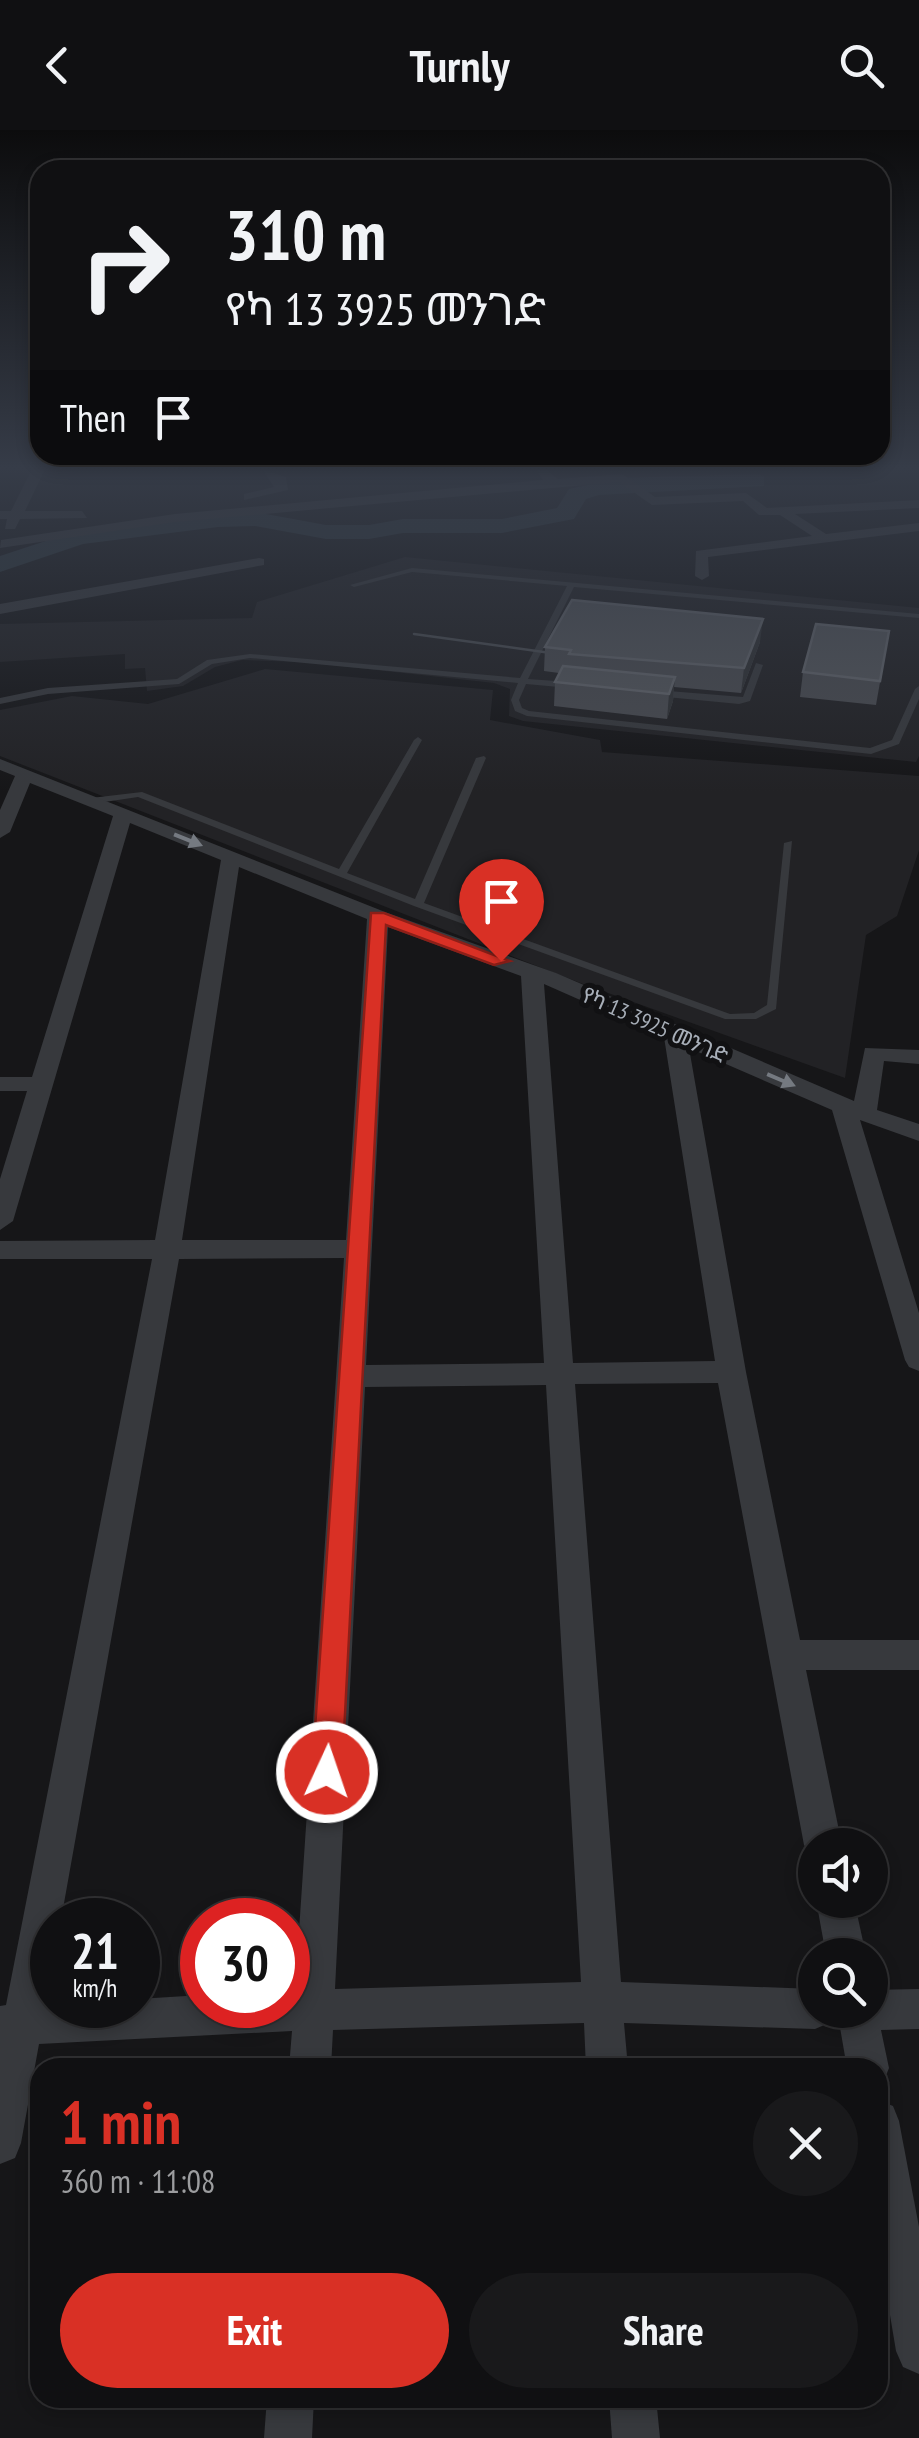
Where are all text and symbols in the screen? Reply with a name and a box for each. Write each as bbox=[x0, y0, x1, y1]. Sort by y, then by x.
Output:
text: Turnly bbox=[410, 36, 509, 94]
icon: back bbox=[30, 38, 85, 93]
icon: search bbox=[834, 38, 889, 93]
text: 310 m bbox=[225, 189, 386, 279]
icon: right bbox=[60, 200, 190, 330]
text: የካ 13 3925 መንገድ bbox=[225, 279, 546, 337]
icon: arrive bbox=[146, 390, 201, 445]
text: Then bbox=[60, 393, 126, 442]
one-way arrow bbox=[173, 832, 203, 848]
pin bbox=[459, 859, 544, 962]
icon: arrive bbox=[474, 874, 529, 929]
street label: የካ 13 3925 መንገድ bbox=[578, 980, 733, 1070]
one-way arrow bbox=[766, 1072, 796, 1088]
position arrow bbox=[275, 1720, 379, 1824]
map controls bbox=[798, 1828, 888, 2028]
button: sound bbox=[798, 1828, 888, 1918]
speed limit sign: 30 bbox=[180, 1898, 310, 2028]
text: 21 bbox=[71, 1918, 119, 1983]
button: search bbox=[798, 1938, 888, 2028]
text: km/h bbox=[73, 1972, 117, 2004]
text: 1 min bbox=[60, 2083, 181, 2161]
button: close bbox=[753, 2091, 858, 2196]
text: 360 m · 11:08 bbox=[60, 2160, 215, 2202]
button: Exit bbox=[60, 2273, 449, 2388]
button: Share bbox=[469, 2273, 858, 2388]

